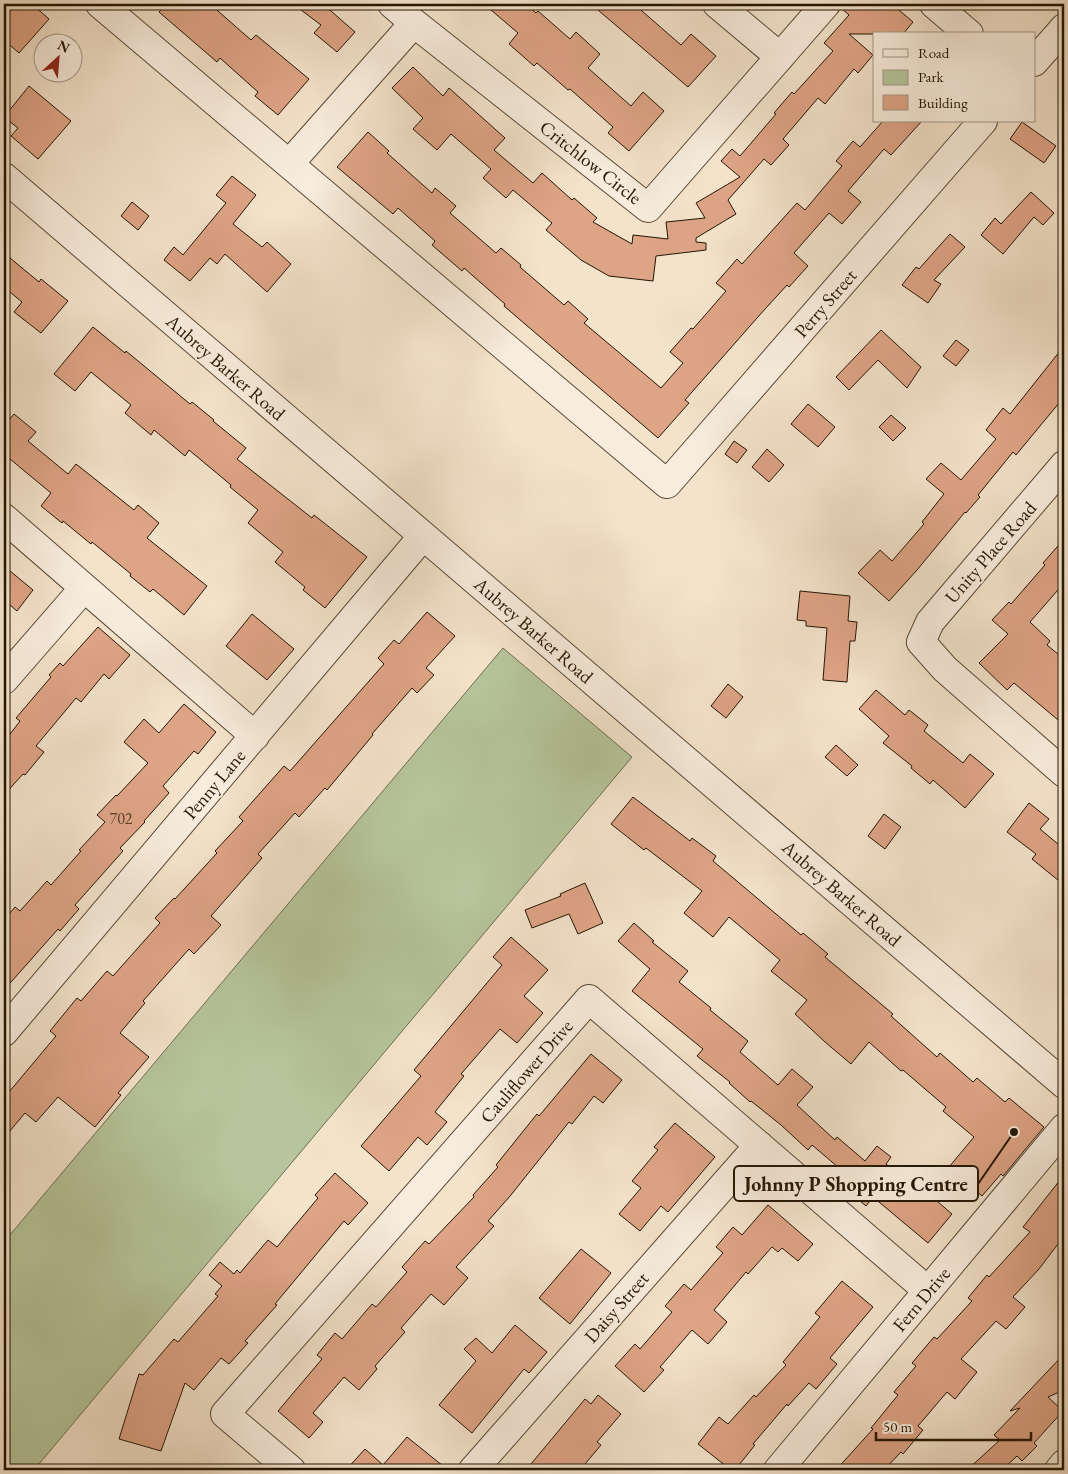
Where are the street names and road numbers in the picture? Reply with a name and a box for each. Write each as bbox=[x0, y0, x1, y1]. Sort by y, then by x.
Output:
street label: Critchlow Circle bbox=[535, 115, 647, 210]
street label: Perry Street bbox=[789, 264, 862, 343]
street label: Aubrey Barker Road bbox=[160, 308, 291, 426]
street label: Unity Place Road bbox=[939, 496, 1042, 609]
street label: Aubrey Barker Road bbox=[468, 571, 599, 689]
street label: Penny Lane bbox=[178, 744, 251, 825]
street label: Aubrey Barker Road bbox=[776, 834, 907, 952]
street label: Cauliflower Drive bbox=[474, 1014, 578, 1128]
street label: Fern Drive bbox=[887, 1262, 956, 1337]
street label: Daisy Street bbox=[579, 1267, 654, 1348]

